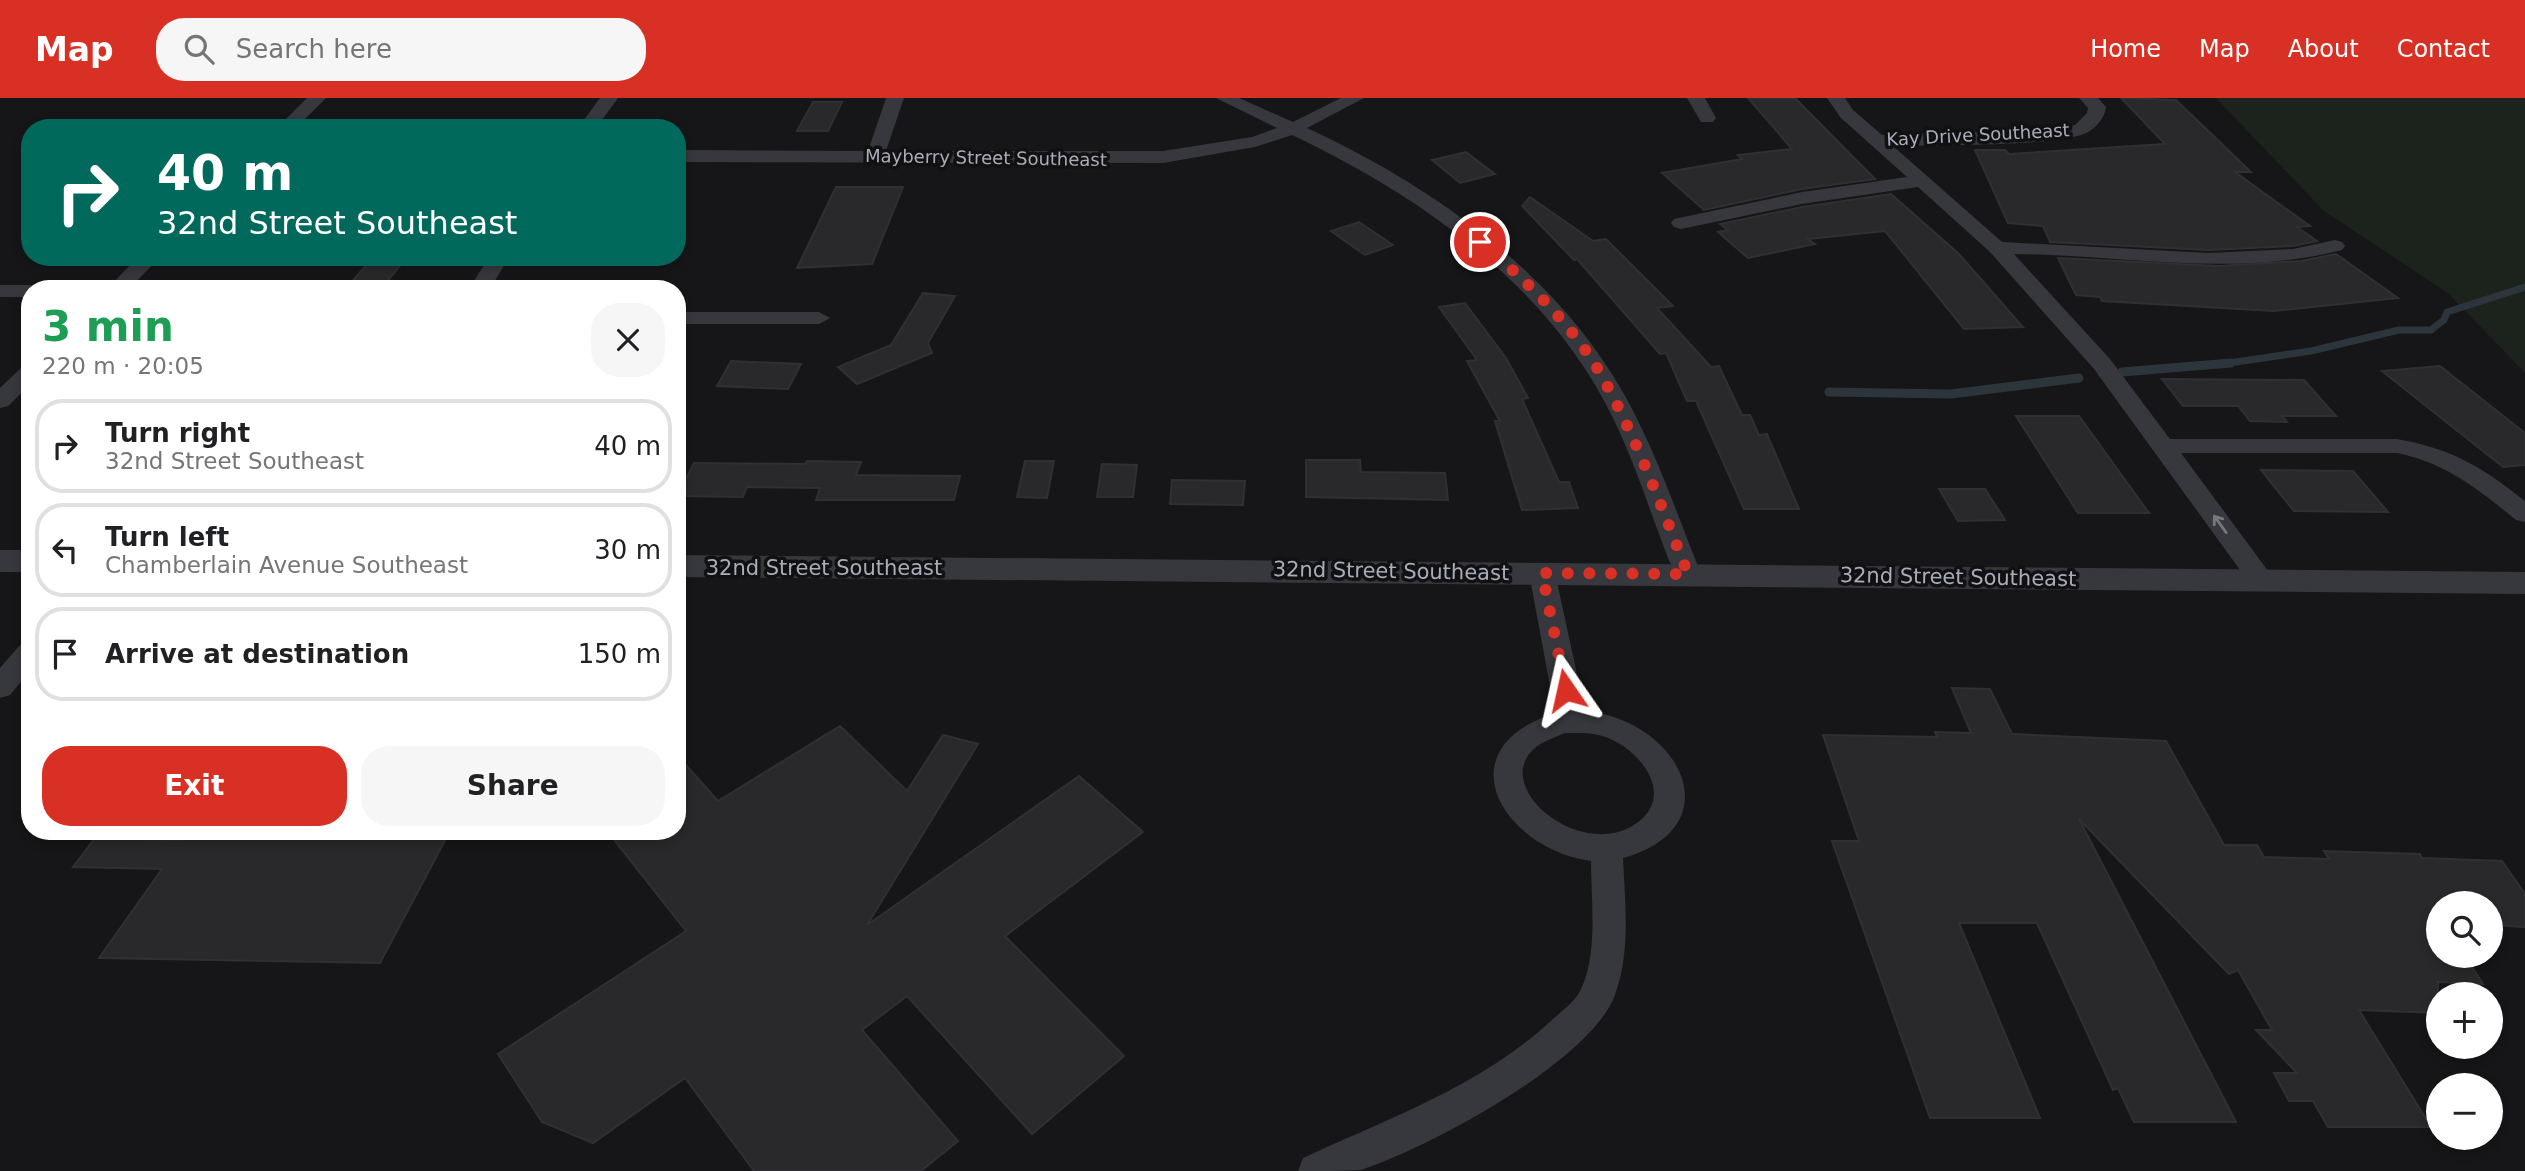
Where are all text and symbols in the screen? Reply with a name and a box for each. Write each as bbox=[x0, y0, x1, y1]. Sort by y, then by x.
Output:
search box bbox=[156, 18, 646, 81]
text: Map bbox=[35, 30, 114, 69]
icon: search bbox=[180, 30, 218, 68]
text: Search here bbox=[236, 34, 392, 64]
text: Home bbox=[2090, 35, 2161, 63]
text: Map bbox=[2199, 35, 2250, 63]
text: About bbox=[2288, 35, 2359, 63]
text: Contact bbox=[2397, 35, 2490, 63]
street label: Kay Drive Southeast bbox=[1886, 119, 2070, 150]
text: 40 m bbox=[157, 145, 293, 202]
street label: Mayberry Street Southeast bbox=[865, 145, 1107, 170]
icon: right bbox=[42, 147, 133, 238]
text: 32nd Street Southeast bbox=[157, 204, 517, 242]
pin bbox=[1450, 212, 1510, 272]
icon: arrive bbox=[1461, 223, 1499, 261]
text: 3 min bbox=[42, 302, 174, 351]
button: close bbox=[591, 303, 665, 377]
text: 220 m · 20:05 bbox=[42, 353, 204, 379]
text: Turn right bbox=[105, 418, 250, 448]
icon: right bbox=[46, 427, 84, 465]
text: 40 m bbox=[594, 431, 661, 461]
text: 32nd Street Southeast bbox=[105, 448, 364, 474]
one-way arrow bbox=[2213, 516, 2228, 534]
text: Turn left bbox=[105, 522, 229, 552]
icon: left bbox=[46, 531, 84, 569]
text: 30 m bbox=[594, 535, 661, 565]
text: Chamberlain Avenue Southeast bbox=[105, 552, 468, 578]
street label: 32nd Street Southeast bbox=[706, 556, 942, 580]
street label: 32nd Street Southeast bbox=[1273, 557, 1509, 585]
street label: 32nd Street Southeast bbox=[1840, 563, 2076, 591]
icon: arrive bbox=[46, 635, 84, 673]
text: Arrive at destination bbox=[105, 639, 409, 669]
text: 150 m bbox=[578, 639, 661, 669]
position arrow bbox=[1529, 653, 1603, 727]
button: Exit bbox=[42, 746, 347, 826]
button: Share bbox=[361, 746, 665, 826]
map controls bbox=[2426, 891, 2503, 1150]
button: search bbox=[2426, 891, 2503, 968]
button: + bbox=[2426, 982, 2503, 1059]
button: − bbox=[2426, 1073, 2503, 1150]

